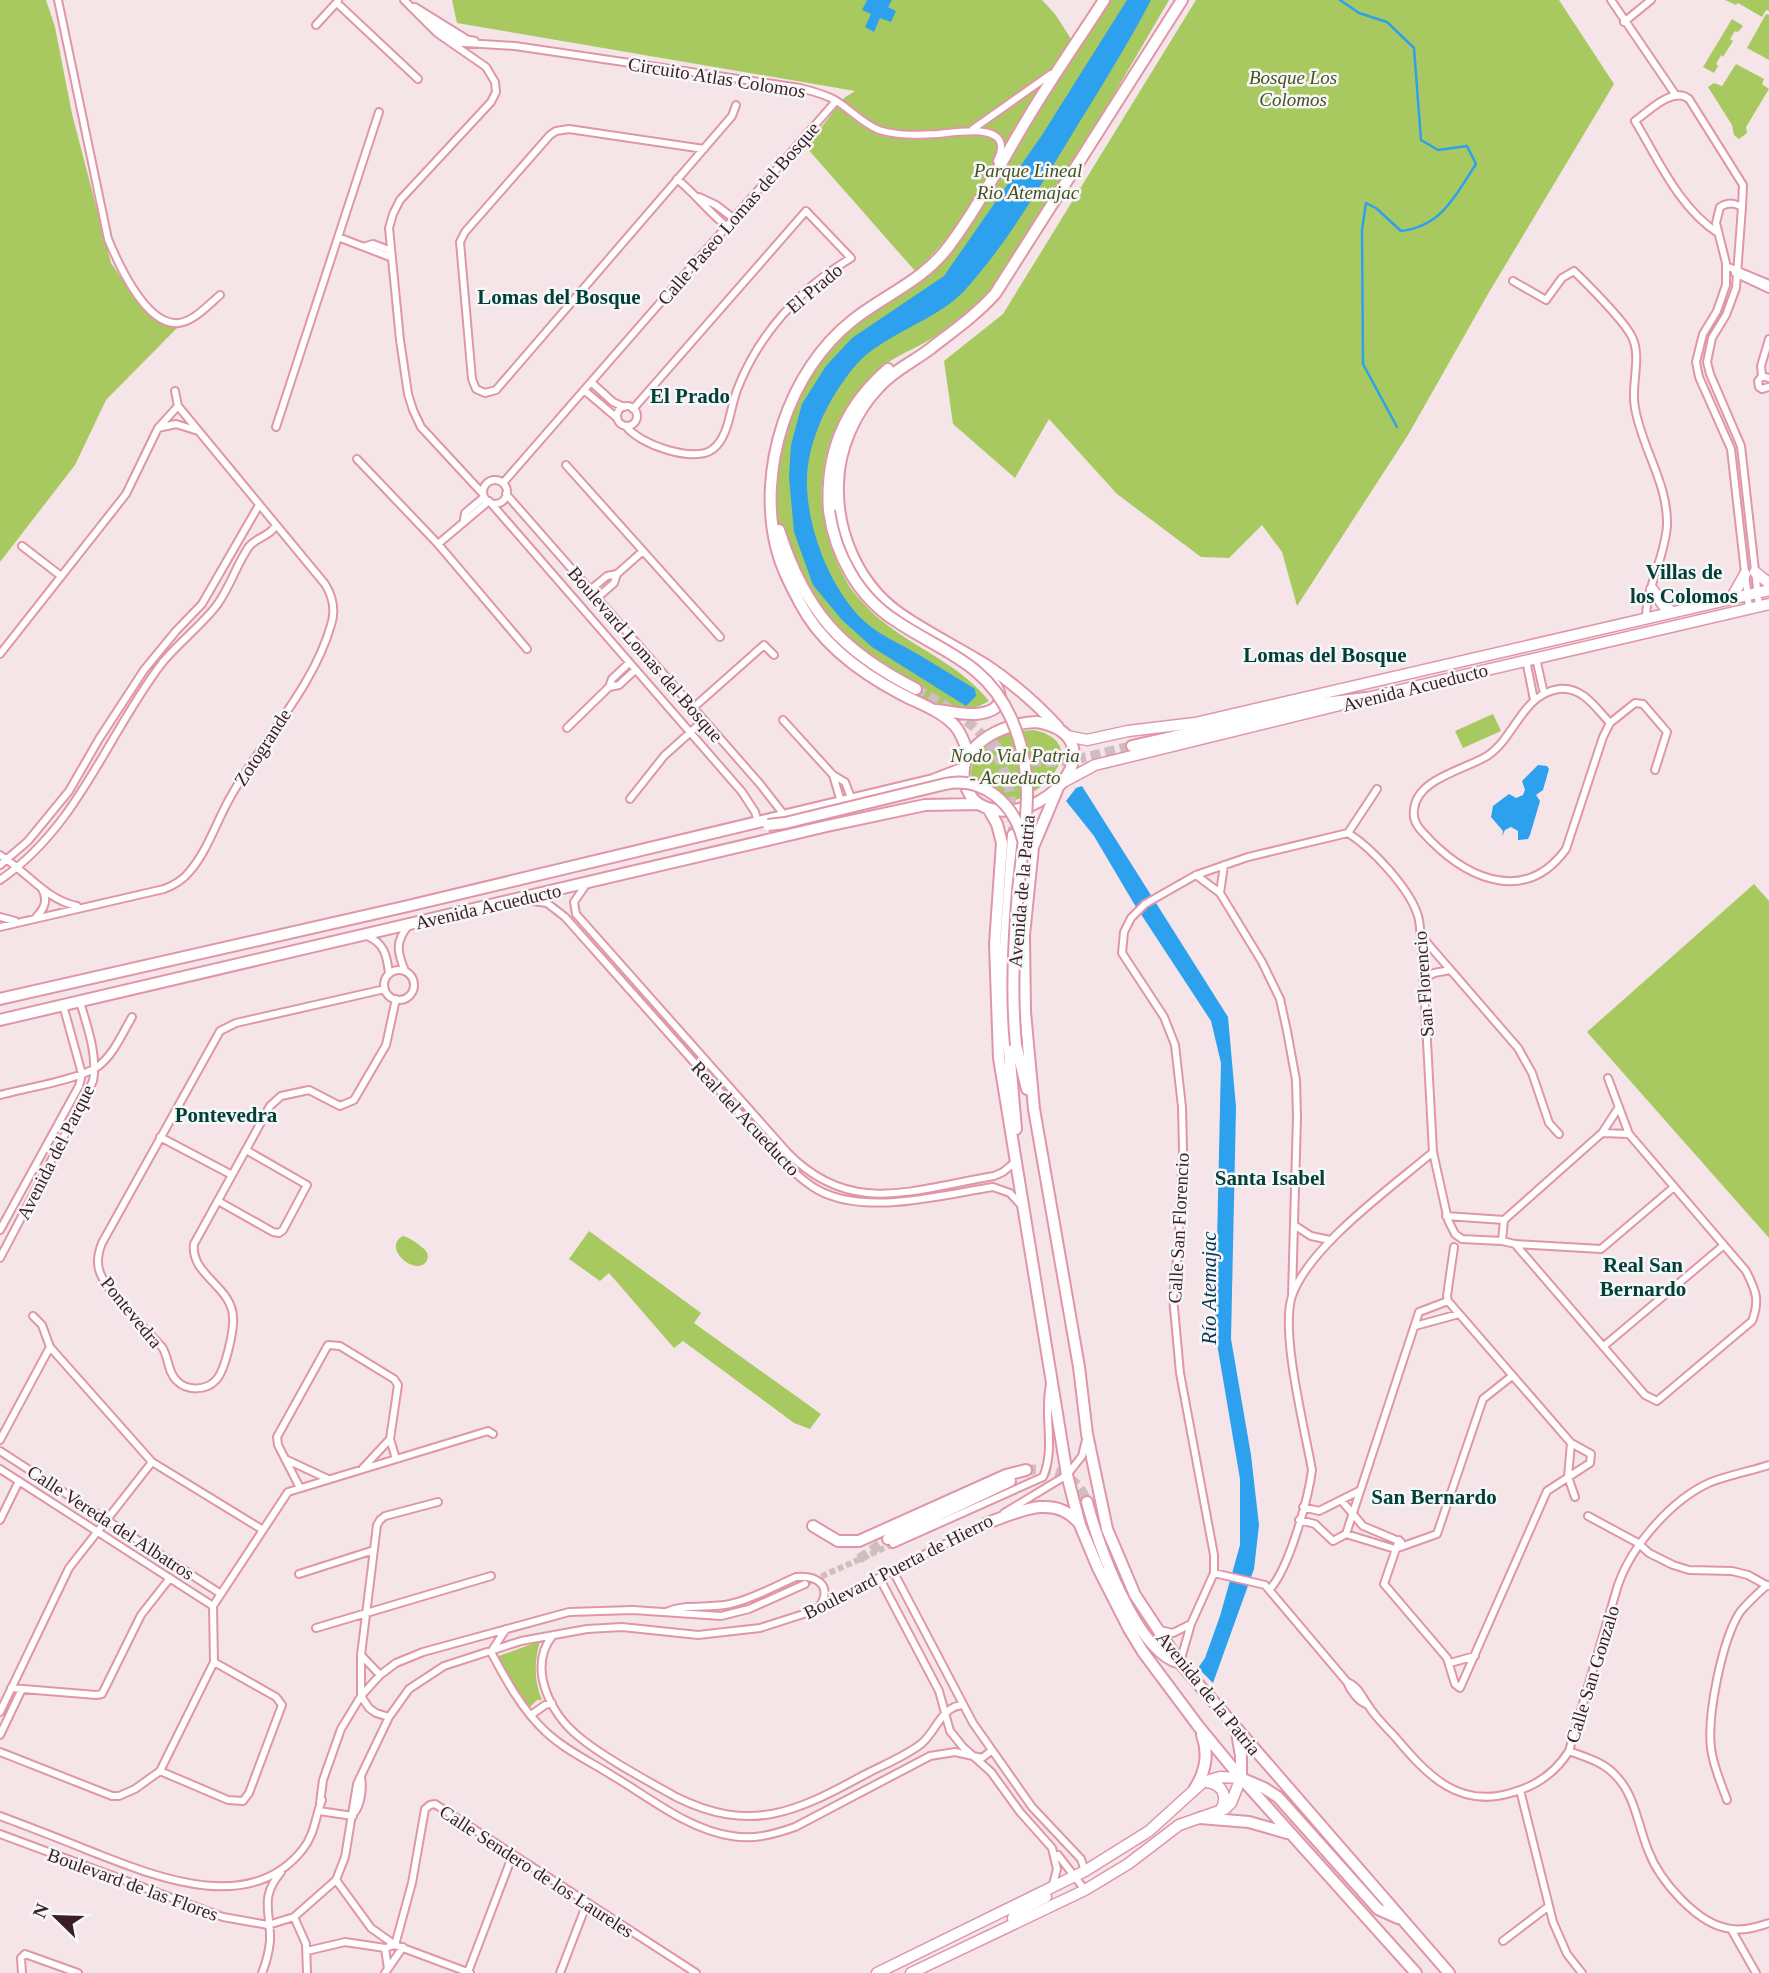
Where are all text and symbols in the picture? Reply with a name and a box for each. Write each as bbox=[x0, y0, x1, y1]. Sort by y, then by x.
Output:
street label: Circuito Atlas Colomos bbox=[627, 53, 807, 102]
park label: Bosque Los Colomos bbox=[1249, 67, 1337, 110]
street label: Calle Paseo Lomas del Bosque bbox=[653, 118, 824, 309]
park label: Parque Lineal Rio Atemajac bbox=[973, 160, 1082, 203]
street label: El Prado bbox=[782, 259, 846, 318]
district label: Lomas del Bosque bbox=[477, 285, 641, 309]
district label: El Prado bbox=[650, 384, 730, 408]
district label: Villas de los Colomos bbox=[1630, 560, 1738, 608]
street label: Boulevard Lomas del Bosque bbox=[564, 562, 727, 746]
district label: Lomas del Bosque bbox=[1243, 643, 1407, 667]
street label: Avenida Acueducto bbox=[1340, 659, 1490, 716]
street label: Zotogrande bbox=[230, 705, 295, 790]
park label: Nodo Vial Patria - Acueducto bbox=[949, 745, 1080, 788]
street label: Avenida de la Patria bbox=[1004, 813, 1039, 968]
street label: Avenida Acueducto bbox=[413, 880, 563, 933]
street label: San Florencio bbox=[1409, 930, 1438, 1038]
street label: Real del Acueducto bbox=[687, 1057, 804, 1180]
street label: Avenida del Parque bbox=[12, 1081, 98, 1223]
district label: Pontevedra bbox=[175, 1103, 278, 1127]
street label: Calle San Florencio bbox=[1164, 1152, 1193, 1304]
district label: Santa Isabel bbox=[1215, 1166, 1325, 1190]
water label: Río Atemajac bbox=[1197, 1231, 1221, 1346]
district label: Real San Bernardo bbox=[1600, 1253, 1686, 1301]
street label: Pontevedra bbox=[97, 1272, 167, 1353]
street label: Calle Vereda del Albatros bbox=[24, 1461, 198, 1584]
district label: San Bernardo bbox=[1371, 1485, 1497, 1509]
street label: Boulevard Puerta de Hierro bbox=[800, 1510, 996, 1623]
street label: Calle San Gonzalo bbox=[1562, 1603, 1623, 1745]
street label: Avenida de la Patria bbox=[1152, 1627, 1265, 1760]
street label: Calle Sendero de los Laureles bbox=[436, 1801, 638, 1942]
street label: Boulevard de las Flores bbox=[45, 1844, 221, 1925]
north arrow bbox=[21, 1882, 91, 1952]
text: N bbox=[28, 1900, 53, 1921]

